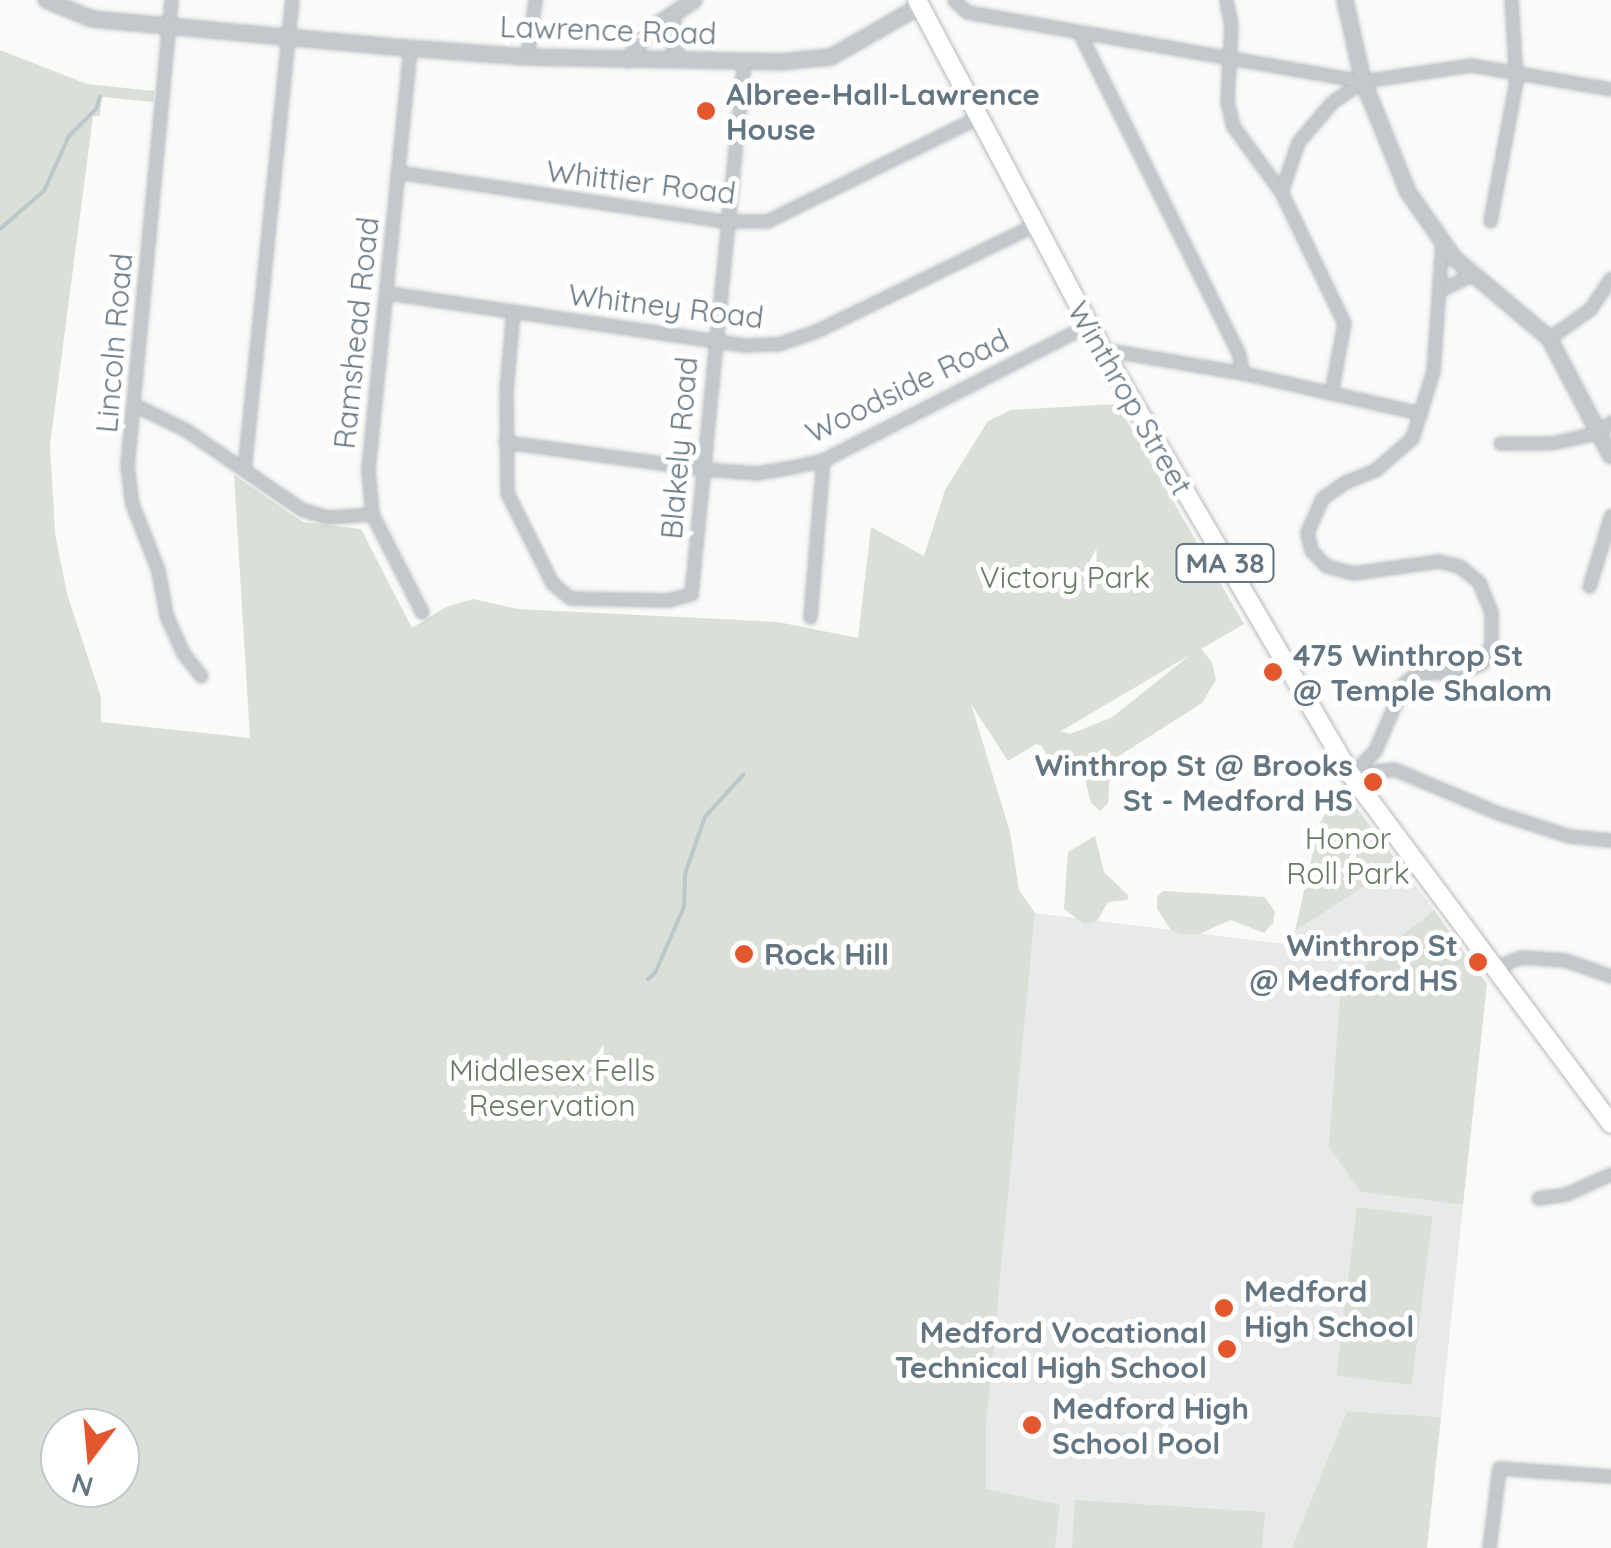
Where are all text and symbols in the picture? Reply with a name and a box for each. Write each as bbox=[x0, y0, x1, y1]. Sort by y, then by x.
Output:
street label: Lawrence Road bbox=[499, 8, 717, 52]
place label: Albree-Hall-Lawrence House bbox=[726, 76, 1040, 146]
marker: Albree-Hall-Lawrence House bbox=[695, 100, 717, 122]
street label: Whittier Road bbox=[544, 153, 738, 211]
street label: Ramshead Road bbox=[326, 215, 386, 451]
street label: Lincoln Road bbox=[88, 252, 140, 434]
street label: Whitney Road bbox=[566, 276, 766, 336]
street label: Winthrop Street bbox=[1060, 295, 1200, 501]
street label: Woodside Road bbox=[800, 321, 1014, 451]
street label: Blakely Road bbox=[653, 355, 705, 541]
road number: MA 38 bbox=[1175, 540, 1275, 586]
park label: Victory Park bbox=[980, 559, 1150, 595]
place label: 475 Winthrop St @ Temple Shalom bbox=[1293, 637, 1552, 708]
marker: 475 Winthrop St @ Temple Shalom bbox=[1262, 661, 1284, 683]
place label: Winthrop St @ Brooks St - Medford HS bbox=[1035, 747, 1353, 818]
marker: Winthrop St @ Brooks St - Medford HS bbox=[1362, 771, 1384, 793]
park label: Honor Roll Park bbox=[1286, 820, 1410, 890]
place label: Winthrop St @ Medford HS bbox=[1250, 927, 1458, 998]
place label: Rock Hill bbox=[764, 936, 889, 972]
marker: Rock Hill bbox=[733, 943, 755, 965]
marker: Winthrop St @ Medford HS bbox=[1467, 951, 1489, 973]
park label: Middlesex Fells Reservation bbox=[449, 1052, 655, 1122]
place label: Medford High School bbox=[1244, 1273, 1414, 1344]
marker: Medford High School bbox=[1213, 1297, 1235, 1319]
place label: Medford Vocational Technical High School bbox=[895, 1314, 1207, 1384]
marker: Medford Vocational Technical High School bbox=[1216, 1338, 1238, 1360]
place label: Medford High School Pool bbox=[1052, 1390, 1249, 1460]
north arrow bbox=[40, 1408, 140, 1508]
marker: Medford High School Pool bbox=[1021, 1414, 1043, 1436]
text: N bbox=[67, 1466, 97, 1505]

